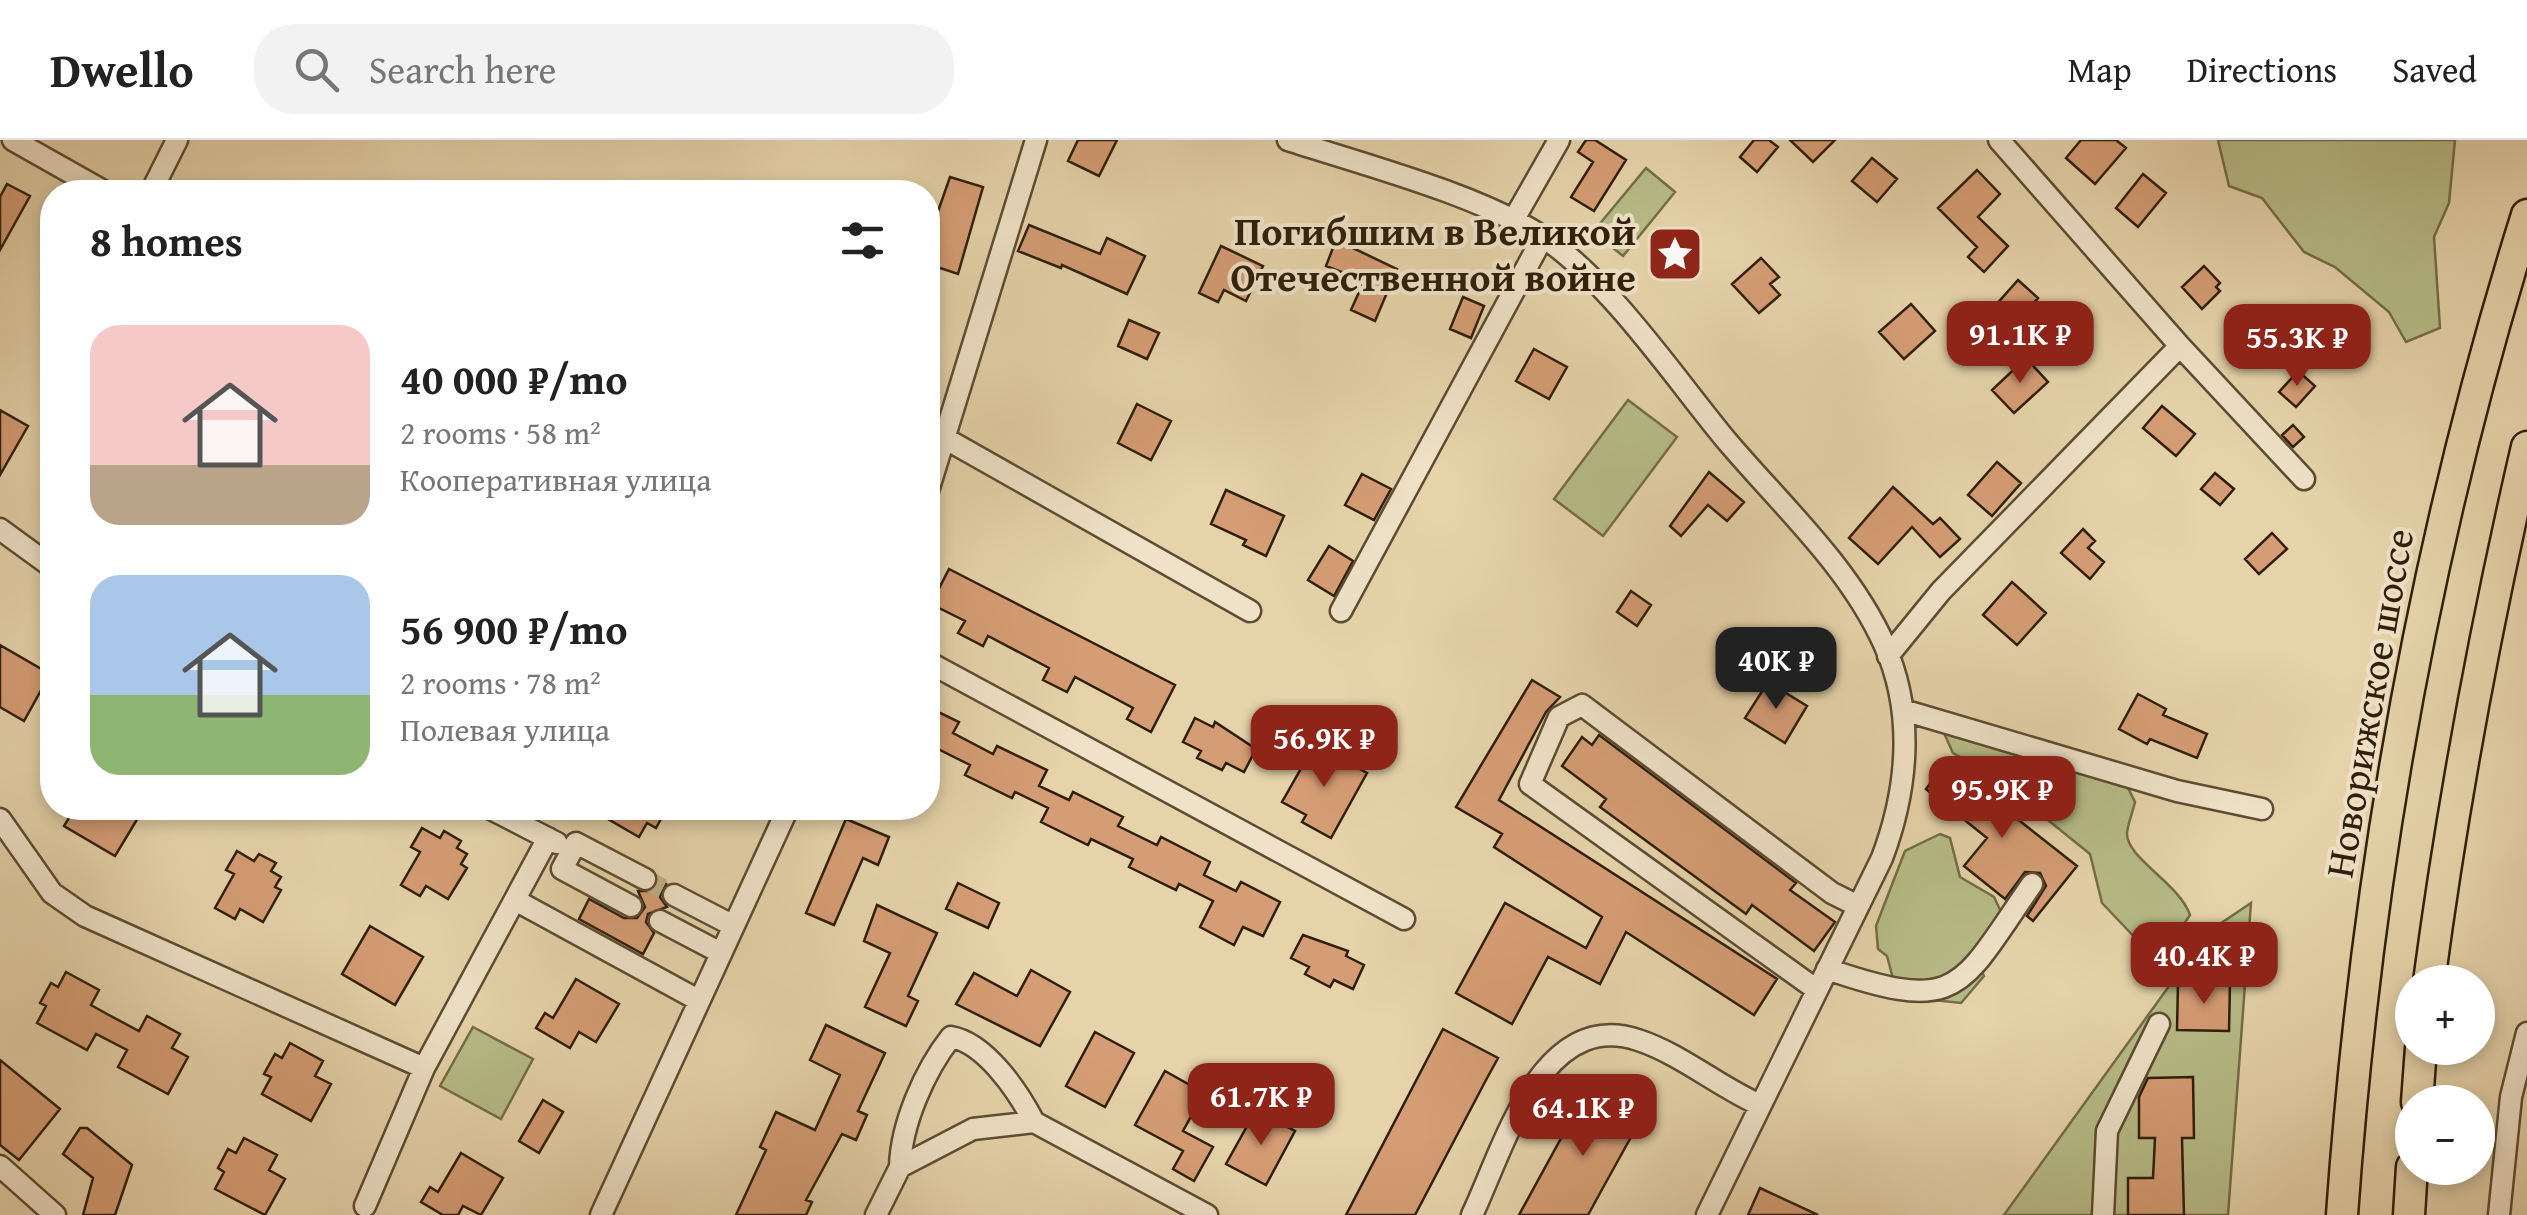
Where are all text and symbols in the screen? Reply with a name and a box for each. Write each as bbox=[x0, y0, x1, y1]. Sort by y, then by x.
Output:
search box bbox=[254, 24, 954, 114]
text: Dwello bbox=[50, 34, 194, 105]
text: Search here bbox=[369, 41, 556, 97]
icon: search bbox=[289, 42, 344, 97]
text: Map bbox=[2068, 44, 2132, 95]
text: Directions bbox=[2187, 44, 2337, 95]
text: Saved bbox=[2392, 44, 2477, 95]
place label: Погибшим в Великой Отечественной войне bbox=[1230, 201, 1636, 306]
text: 8 homes bbox=[90, 210, 243, 271]
icon: filters bbox=[835, 213, 890, 268]
place icon: Погибшим в Великой Отечественной войне bbox=[1645, 224, 1705, 284]
pin: 91.1K ₽ bbox=[1928, 301, 2112, 386]
pin: 55.3K ₽ bbox=[2205, 304, 2389, 389]
text: 91.1K ₽ bbox=[1969, 310, 2071, 357]
text: 55.3K ₽ bbox=[2246, 313, 2348, 360]
text: 40 000 ₽/mo bbox=[400, 348, 628, 409]
icon: home bbox=[170, 365, 290, 485]
text: 2 rooms · 58 m² bbox=[400, 409, 601, 456]
text: Кооперативная улица bbox=[400, 456, 711, 503]
street label: Новорижское шоссе bbox=[2309, 524, 2428, 882]
text: 56 900 ₽/mo bbox=[400, 598, 628, 659]
icon: home bbox=[170, 615, 290, 735]
pin: 40K ₽ bbox=[1706, 627, 1846, 712]
text: 40K ₽ bbox=[1738, 636, 1815, 683]
text: 2 rooms · 78 m² bbox=[400, 659, 601, 706]
pin: 56.9K ₽ bbox=[1232, 705, 1416, 790]
text: Полевая улица bbox=[400, 706, 610, 753]
text: 56.9K ₽ bbox=[1273, 714, 1375, 761]
pin: 95.9K ₽ bbox=[1910, 756, 2094, 841]
text: 95.9K ₽ bbox=[1951, 765, 2053, 812]
pin: 40.4K ₽ bbox=[2112, 922, 2296, 1007]
text: 40.4K ₽ bbox=[2153, 931, 2255, 978]
map controls bbox=[2395, 965, 2495, 1185]
button: + bbox=[2395, 965, 2495, 1065]
pin: 61.7K ₽ bbox=[1169, 1063, 1353, 1148]
text: 61.7K ₽ bbox=[1210, 1072, 1312, 1119]
pin: 64.1K ₽ bbox=[1491, 1074, 1675, 1159]
text: 64.1K ₽ bbox=[1532, 1083, 1634, 1130]
button: − bbox=[2395, 1085, 2495, 1185]

